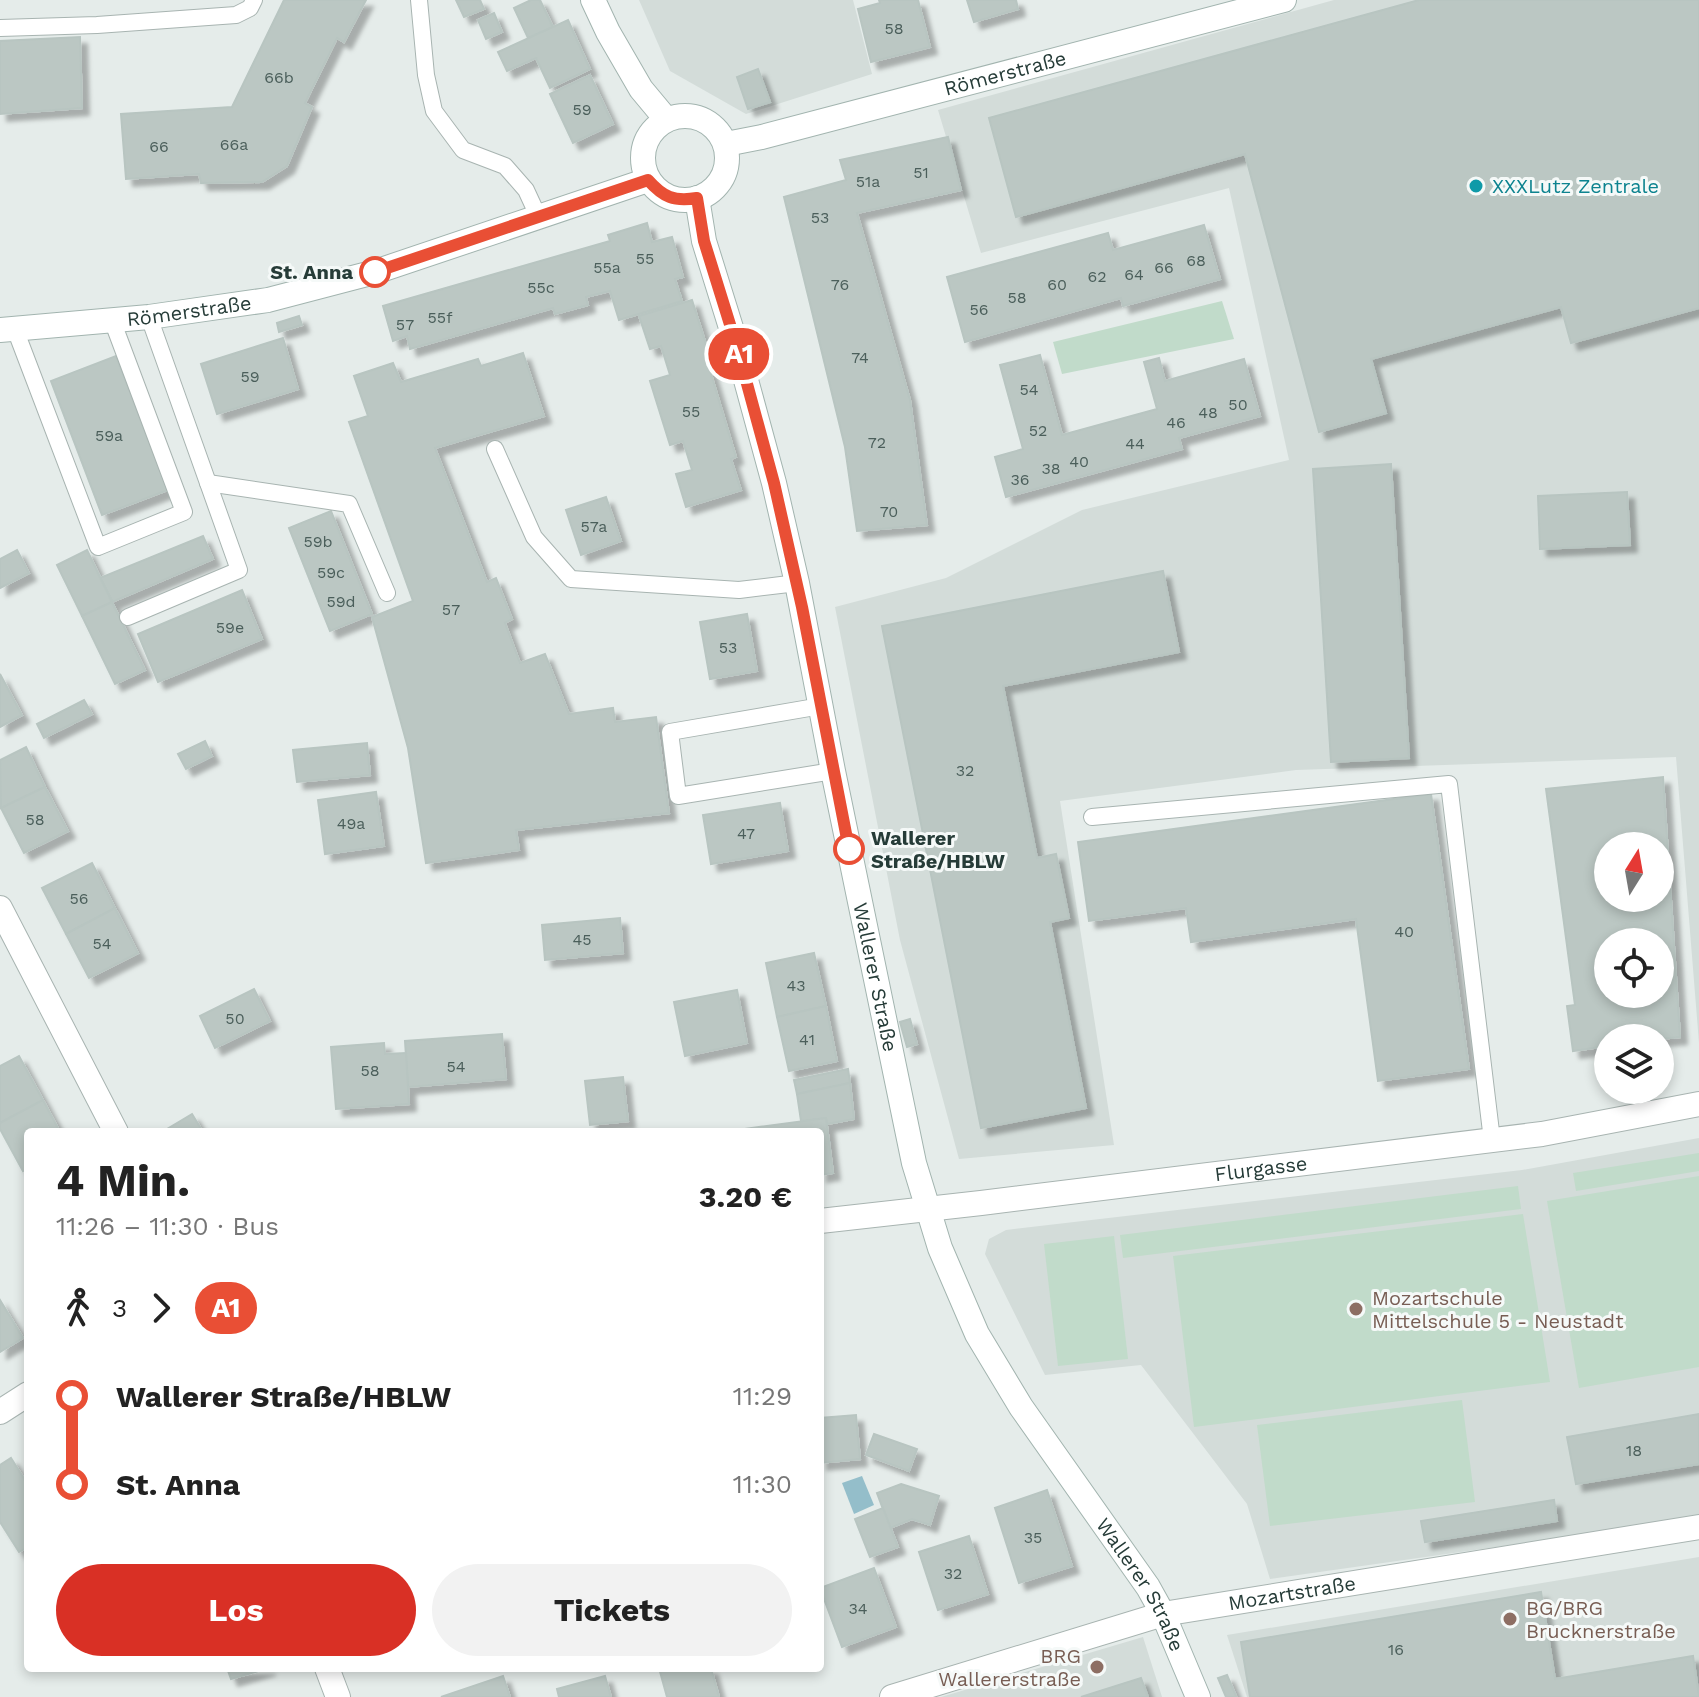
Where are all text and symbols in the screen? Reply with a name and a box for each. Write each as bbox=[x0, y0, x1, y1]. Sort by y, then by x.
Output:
house number: 58 bbox=[884, 19, 904, 38]
street label: Römerstraße bbox=[941, 46, 1069, 101]
house number: 66b bbox=[264, 68, 294, 87]
house number: 59 bbox=[572, 100, 592, 119]
house number: 66a bbox=[220, 135, 248, 154]
house number: 66 bbox=[149, 137, 169, 156]
house number: 51 bbox=[913, 163, 929, 182]
house number: 51a bbox=[856, 172, 880, 191]
place label: XXXLutz Zentrale bbox=[1492, 174, 1659, 198]
marker: XXXLutz Zentrale bbox=[1467, 177, 1485, 195]
house number: 53 bbox=[811, 208, 829, 227]
house number: 55 bbox=[636, 249, 654, 268]
house number: 68 bbox=[1186, 251, 1206, 270]
marker: St. Anna bbox=[360, 257, 390, 287]
house number: 55a bbox=[593, 258, 621, 277]
house number: 66 bbox=[1154, 258, 1174, 277]
place label: St. Anna bbox=[270, 260, 353, 284]
house number: 64 bbox=[1124, 265, 1144, 284]
house number: 62 bbox=[1087, 267, 1107, 286]
house number: 76 bbox=[831, 275, 849, 294]
house number: 60 bbox=[1047, 275, 1067, 294]
house number: 55c bbox=[527, 278, 555, 297]
house number: 58 bbox=[1007, 288, 1027, 307]
street label: Römerstraße bbox=[126, 291, 253, 331]
house number: 56 bbox=[969, 300, 989, 319]
house number: 55f bbox=[428, 308, 453, 327]
house number: 57 bbox=[396, 315, 414, 334]
line badge: A1 bbox=[703, 328, 775, 380]
text: A1 bbox=[724, 337, 754, 370]
house number: 74 bbox=[851, 348, 869, 367]
house number: 59 bbox=[240, 367, 260, 386]
house number: 54 bbox=[1019, 380, 1039, 399]
house number: 50 bbox=[1228, 395, 1248, 414]
house number: 55 bbox=[682, 402, 700, 421]
house number: 48 bbox=[1198, 403, 1218, 422]
house number: 46 bbox=[1166, 413, 1186, 432]
house number: 52 bbox=[1029, 421, 1047, 440]
house number: 59a bbox=[95, 426, 123, 445]
house number: 72 bbox=[868, 433, 886, 452]
house number: 44 bbox=[1125, 434, 1145, 453]
house number: 40 bbox=[1069, 452, 1089, 471]
house number: 38 bbox=[1041, 459, 1061, 478]
house number: 36 bbox=[1010, 470, 1030, 489]
house number: 70 bbox=[880, 502, 898, 521]
house number: 57a bbox=[581, 517, 607, 536]
house number: 59b bbox=[303, 532, 333, 551]
house number: 59c bbox=[317, 563, 345, 582]
house number: 59d bbox=[326, 592, 356, 611]
house number: 57 bbox=[442, 600, 460, 619]
house number: 59e bbox=[216, 618, 244, 637]
house number: 53 bbox=[719, 638, 737, 657]
house number: 32 bbox=[956, 761, 974, 780]
house number: 58 bbox=[25, 810, 45, 829]
house number: 49a bbox=[337, 814, 365, 833]
house number: 47 bbox=[737, 824, 755, 843]
place label: Wallerer Straße/HBLW bbox=[871, 826, 1005, 873]
north arrow bbox=[1594, 832, 1674, 912]
map controls bbox=[1594, 832, 1674, 1104]
marker: Wallerer Straße/HBLW bbox=[834, 834, 864, 864]
house number: 56 bbox=[69, 889, 89, 908]
street label: Wallerer Straße bbox=[848, 900, 903, 1054]
house number: 40 bbox=[1394, 922, 1414, 941]
button: locate bbox=[1594, 928, 1674, 1008]
house number: 45 bbox=[572, 930, 592, 949]
house number: 54 bbox=[92, 934, 112, 953]
house number: 43 bbox=[786, 976, 806, 995]
house number: 50 bbox=[225, 1009, 245, 1028]
button: layers bbox=[1594, 1024, 1674, 1104]
house number: 41 bbox=[799, 1030, 815, 1049]
house number: 54 bbox=[446, 1057, 466, 1076]
house number: 58 bbox=[360, 1061, 380, 1080]
street label: Flurgasse bbox=[1213, 1151, 1308, 1186]
text: 4 Min. bbox=[56, 1155, 190, 1207]
text: 3.20 € bbox=[699, 1179, 792, 1214]
text: 11:26 – 11:30 · Bus bbox=[56, 1211, 279, 1241]
icon: walk bbox=[56, 1286, 100, 1330]
icon: forward bbox=[139, 1286, 183, 1330]
place label: Mozartschule Mittelschule 5 - Neustadt bbox=[1372, 1286, 1624, 1333]
text: A1 bbox=[211, 1291, 241, 1324]
text: 3 bbox=[112, 1293, 127, 1323]
marker: Mozartschule Mittelschule 5 - Neustadt bbox=[1347, 1300, 1365, 1318]
text: Wallerer Straße/HBLW bbox=[116, 1379, 451, 1414]
text: 11:29 bbox=[733, 1381, 792, 1411]
house number: 18 bbox=[1626, 1441, 1642, 1460]
text: St. Anna bbox=[116, 1467, 240, 1502]
text: 11:30 bbox=[733, 1469, 792, 1499]
street label: Wallerer Straße bbox=[1091, 1513, 1189, 1655]
house number: 35 bbox=[1024, 1528, 1042, 1547]
button: Los bbox=[56, 1564, 416, 1656]
button: Tickets bbox=[432, 1564, 792, 1656]
house number: 32 bbox=[944, 1564, 962, 1583]
street label: Mozartstraße bbox=[1226, 1571, 1357, 1615]
place label: BG/BRG Brucknerstraße bbox=[1526, 1596, 1676, 1643]
house number: 34 bbox=[848, 1599, 868, 1618]
marker: BG/BRG Brucknerstraße bbox=[1501, 1610, 1519, 1628]
house number: 16 bbox=[1388, 1640, 1404, 1659]
place label: BRG Wallererstraße bbox=[938, 1644, 1081, 1691]
marker: BRG Wallererstraße bbox=[1088, 1658, 1106, 1676]

